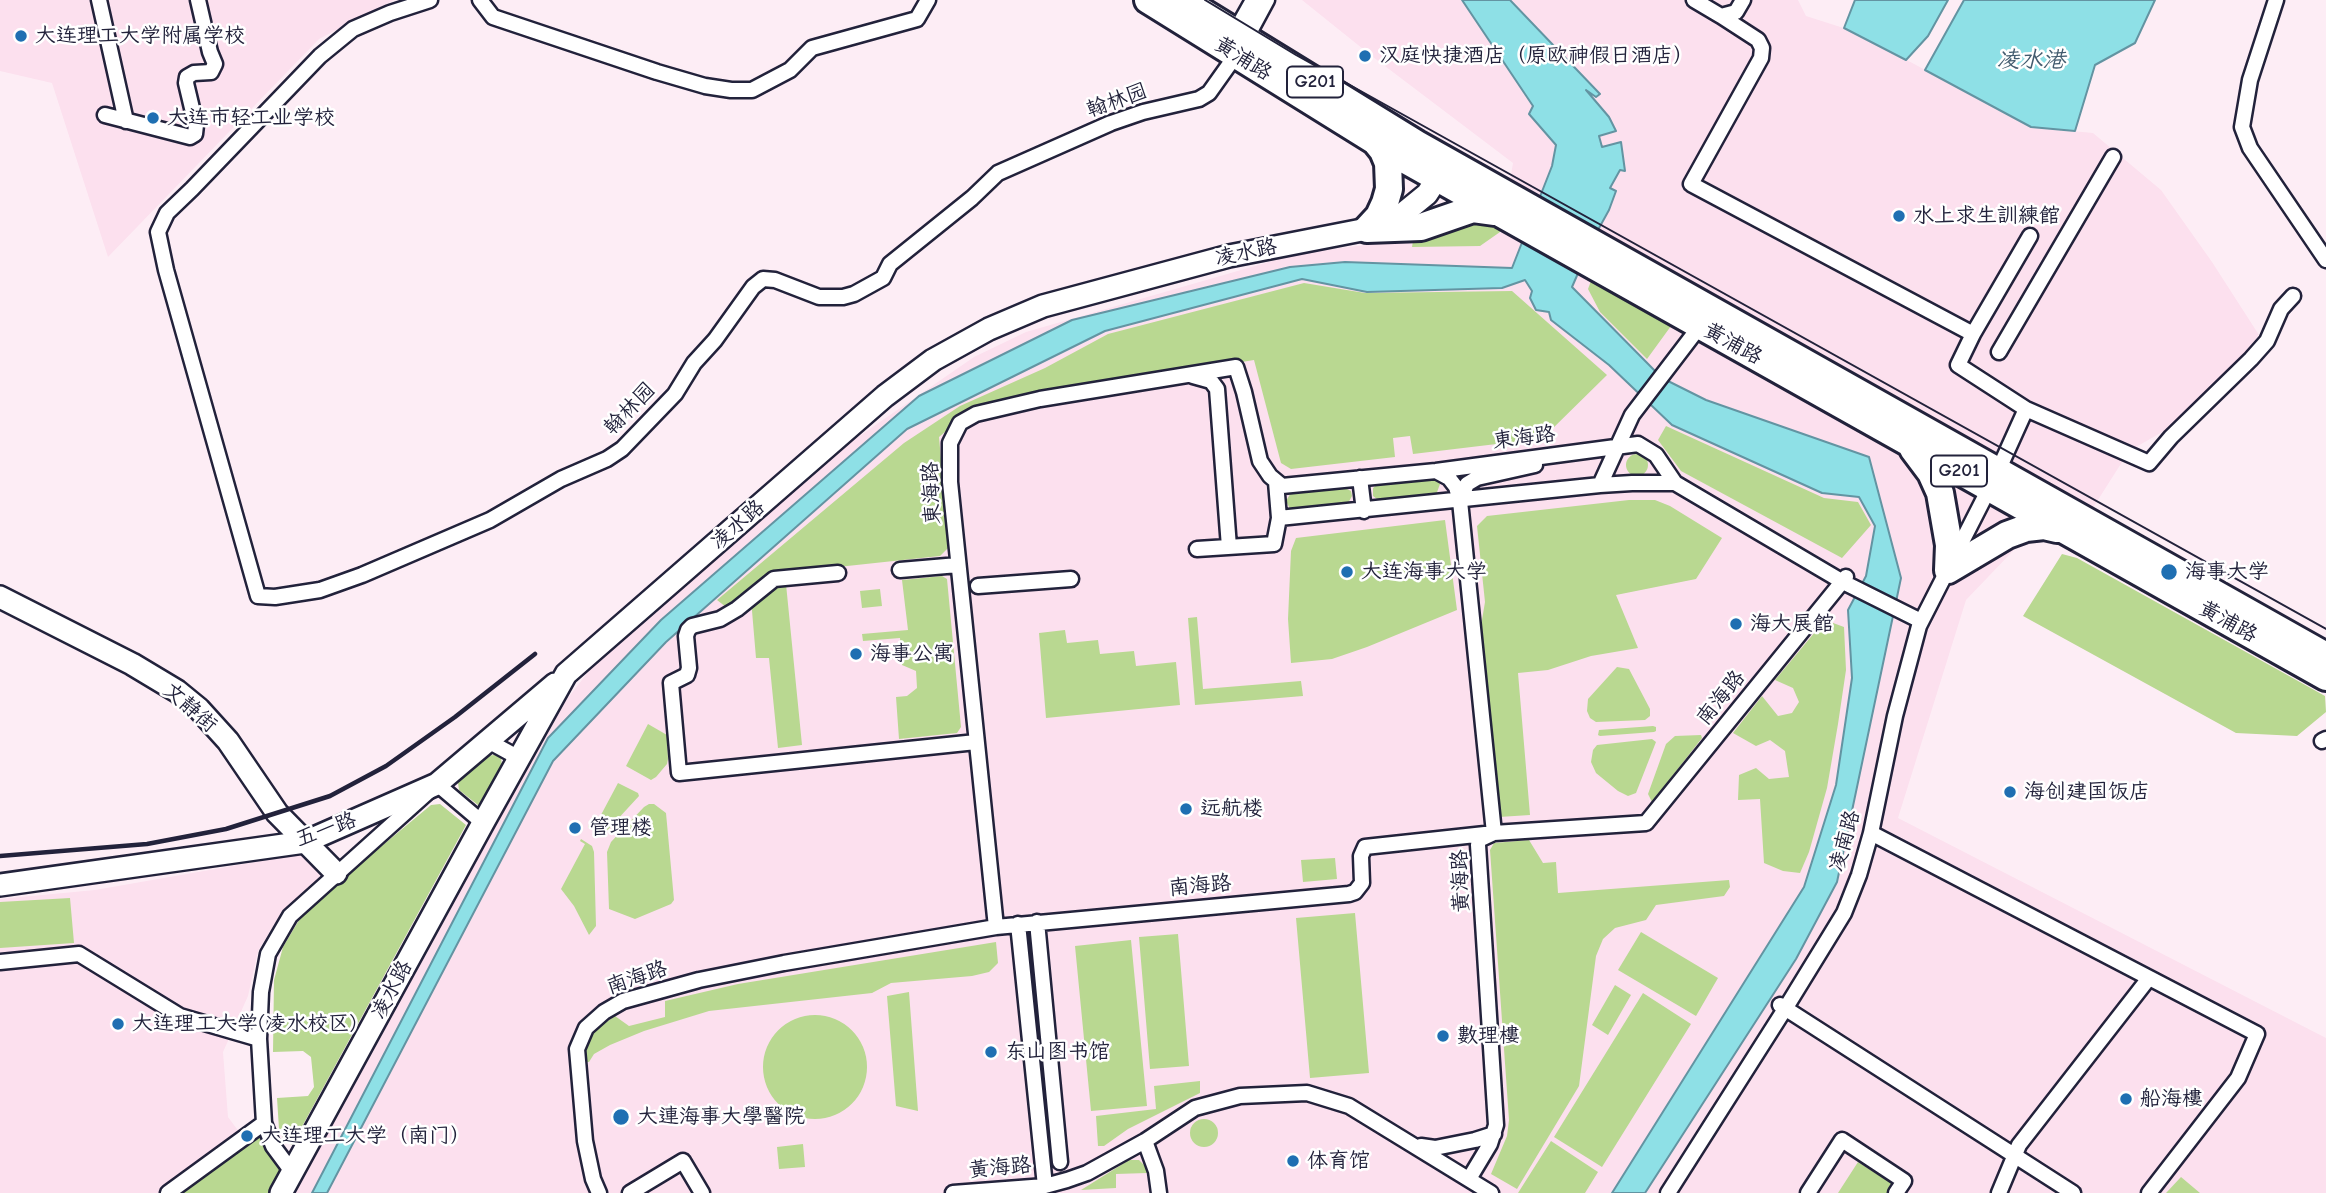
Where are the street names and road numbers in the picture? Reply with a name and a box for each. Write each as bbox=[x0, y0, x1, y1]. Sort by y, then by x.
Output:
street label: 黄浦路 bbox=[1210, 32, 1276, 86]
road number: G201 bbox=[1287, 66, 1343, 97]
street label: 翰林园 bbox=[1083, 79, 1151, 123]
street label: 凌水路 bbox=[1213, 234, 1279, 272]
street label: 黄浦路 bbox=[1699, 318, 1767, 370]
street label: 翰林园 bbox=[599, 378, 661, 440]
street label: 東海路 bbox=[1491, 422, 1557, 454]
road number: G201 bbox=[1931, 456, 1987, 486]
street label: 東海路 bbox=[918, 461, 946, 525]
street label: 凌水路 bbox=[706, 495, 770, 555]
street label: 黄浦路 bbox=[2194, 596, 2262, 648]
street label: 南海路 bbox=[1691, 666, 1751, 730]
street label: 文静街 bbox=[158, 678, 222, 738]
street label: 五一路 bbox=[292, 807, 360, 853]
street label: 凌南路 bbox=[1824, 807, 1866, 875]
street label: 黃海路 bbox=[1447, 849, 1475, 913]
street label: 南海路 bbox=[1168, 871, 1232, 901]
street label: 凌水路 bbox=[366, 956, 418, 1024]
street label: 南海路 bbox=[603, 956, 671, 1000]
street label: 黃海路 bbox=[968, 1153, 1032, 1183]

